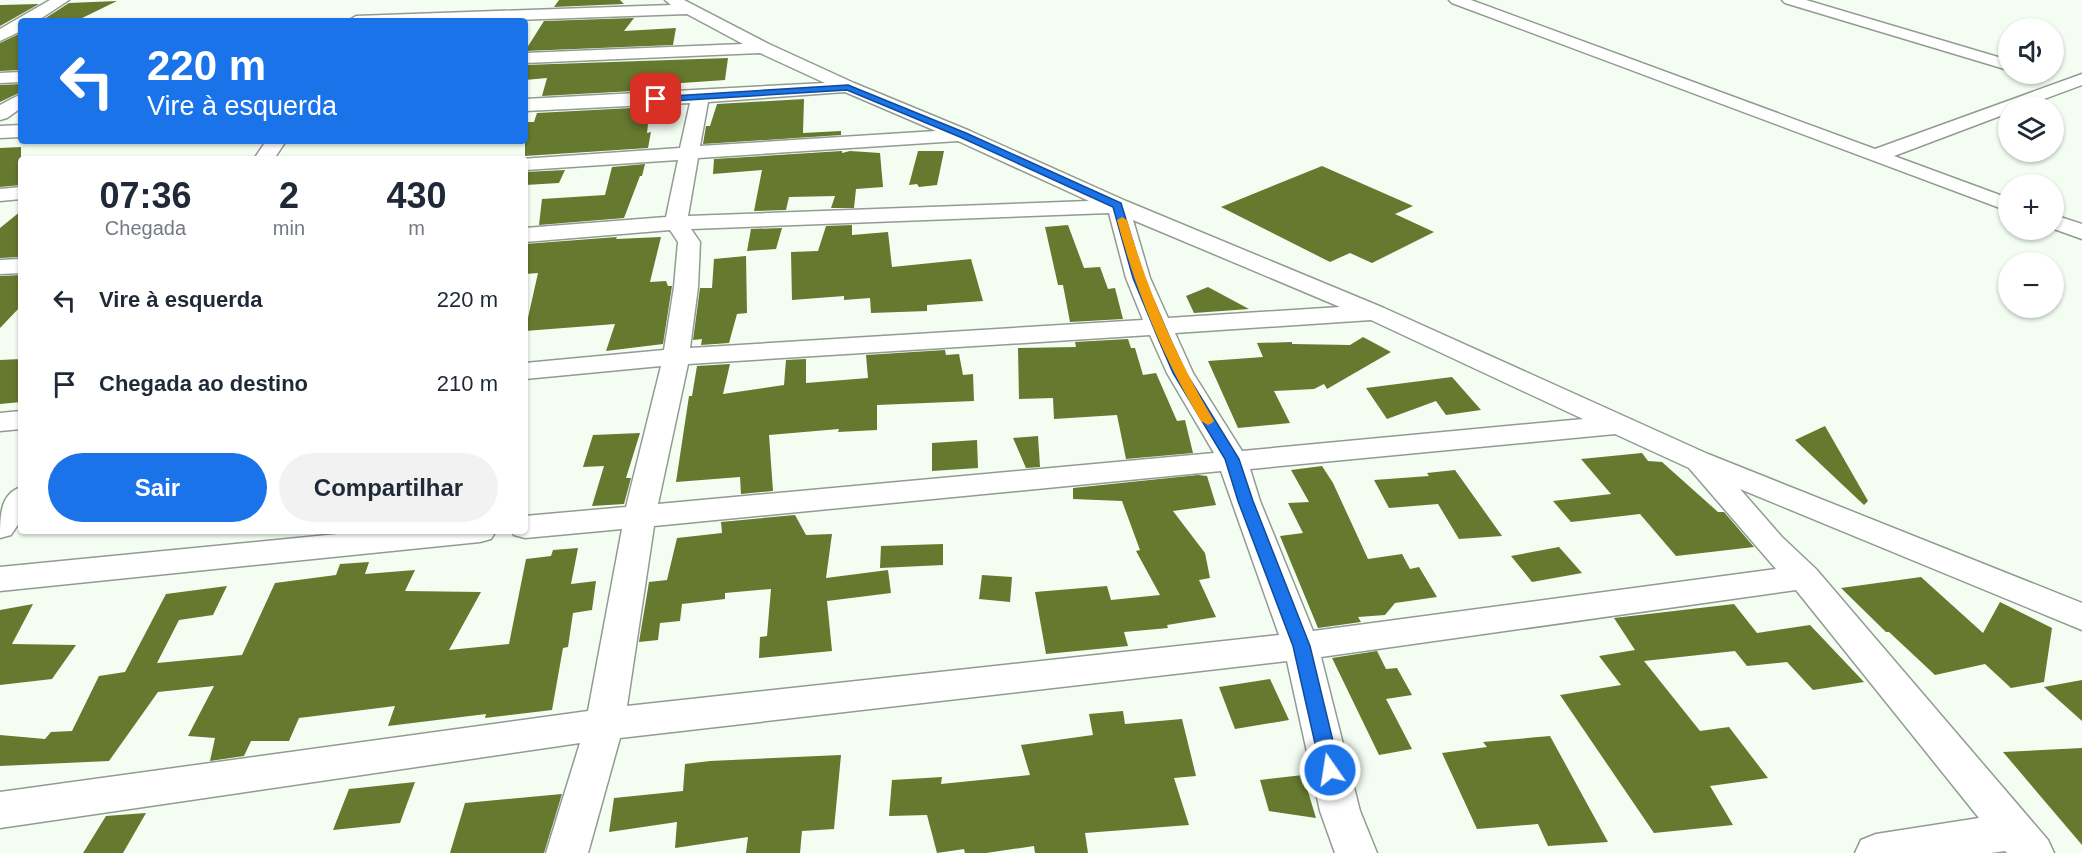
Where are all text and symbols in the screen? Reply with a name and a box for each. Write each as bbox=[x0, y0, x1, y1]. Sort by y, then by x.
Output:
map controls bbox=[1998, 18, 2064, 318]
button: sound bbox=[1998, 18, 2064, 84]
icon: left bbox=[48, 42, 126, 120]
text: 220 m bbox=[147, 42, 266, 89]
pin bbox=[630, 73, 681, 124]
icon: arrive bbox=[639, 82, 672, 115]
text: Vire à esquerda bbox=[147, 91, 337, 121]
button: layers bbox=[1998, 96, 2064, 162]
button: + bbox=[1998, 174, 2064, 240]
text: 07:36 bbox=[99, 175, 191, 216]
text: 2 bbox=[279, 175, 299, 216]
text: 430 bbox=[386, 175, 447, 216]
text: Chegada bbox=[105, 217, 186, 239]
text: min bbox=[273, 217, 305, 239]
text: m bbox=[408, 217, 425, 239]
button: − bbox=[1998, 252, 2064, 318]
icon: left bbox=[48, 284, 81, 317]
text: Vire à esquerda bbox=[99, 287, 262, 312]
text: 220 m bbox=[437, 287, 498, 312]
icon: arrive bbox=[48, 368, 81, 401]
text: Chegada ao destino bbox=[99, 371, 308, 396]
text: 210 m bbox=[437, 371, 498, 396]
button: Sair bbox=[48, 453, 267, 522]
button: Compartilhar bbox=[279, 453, 498, 522]
position arrow bbox=[1298, 738, 1362, 802]

